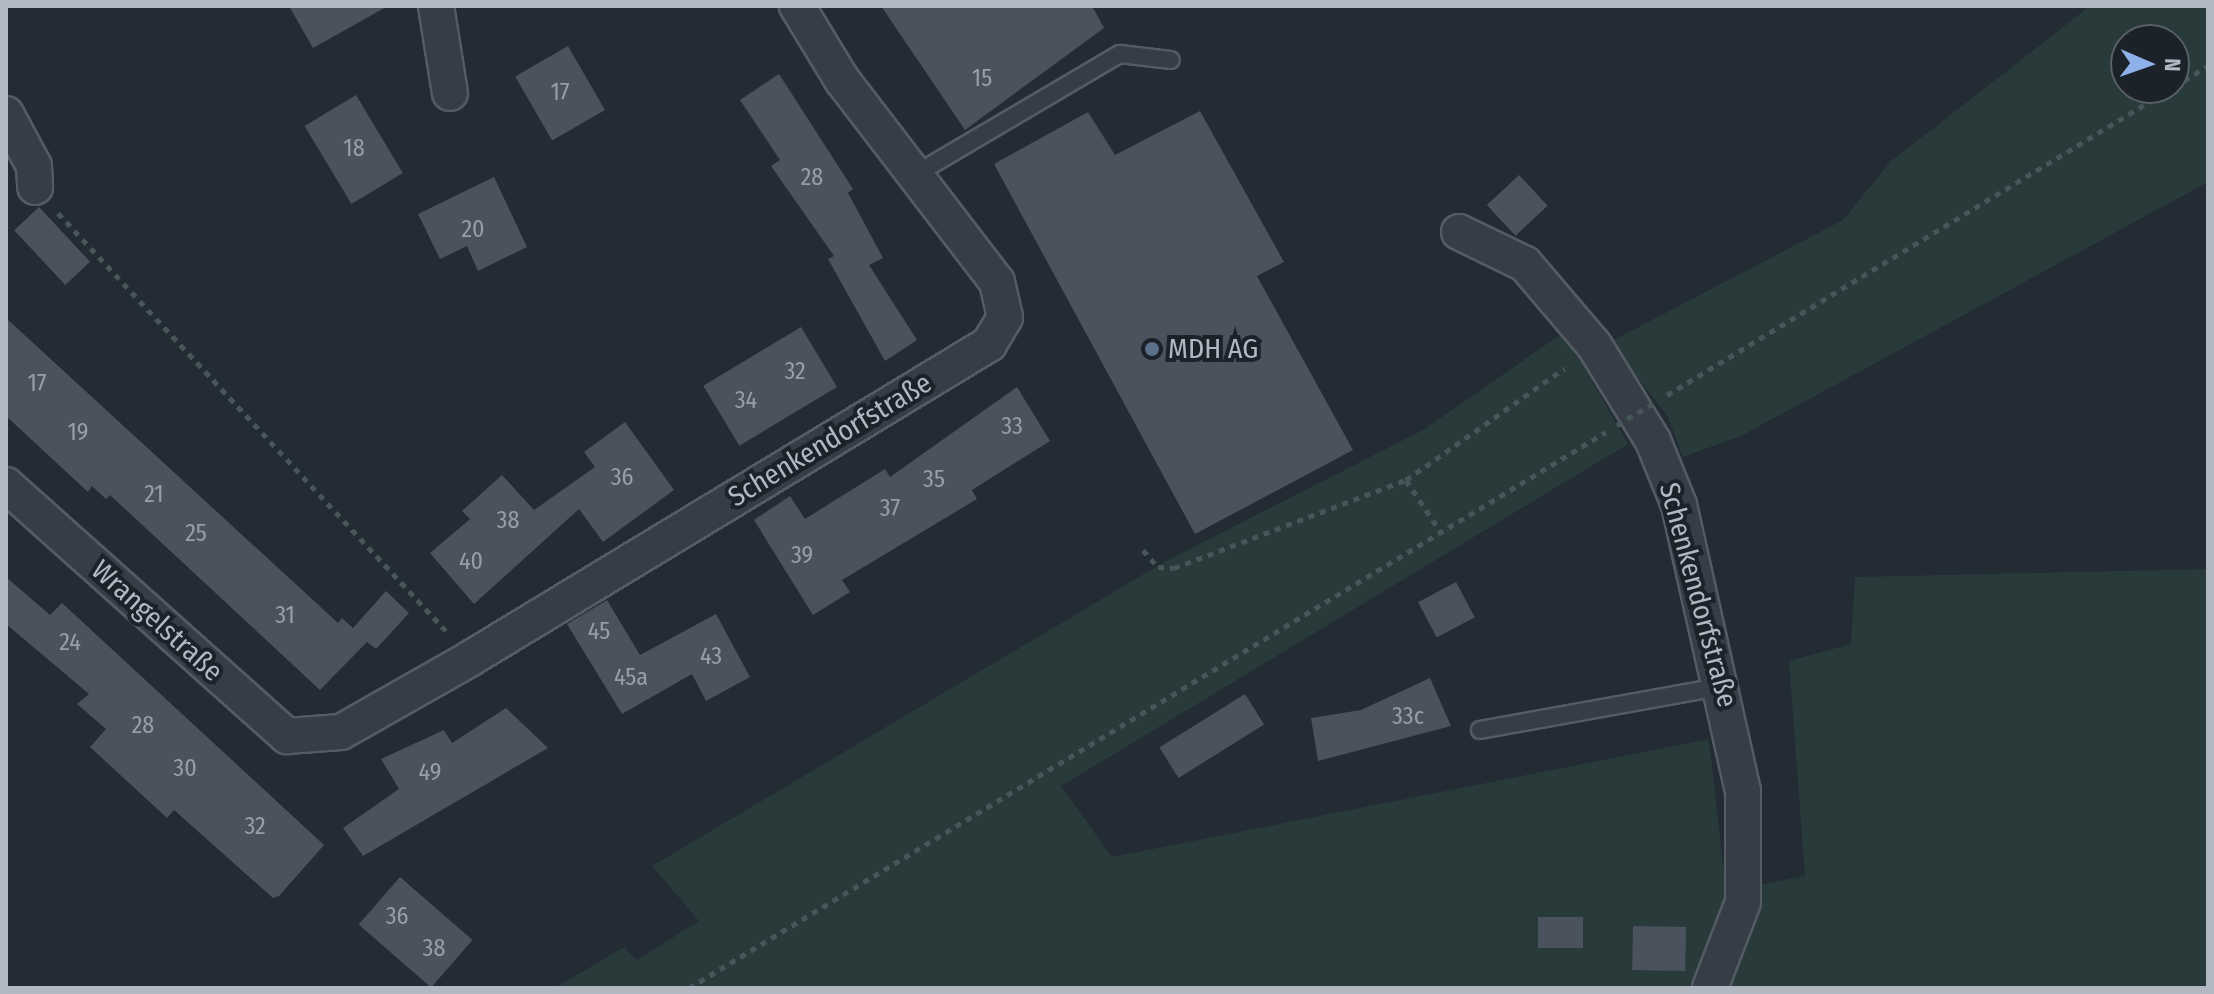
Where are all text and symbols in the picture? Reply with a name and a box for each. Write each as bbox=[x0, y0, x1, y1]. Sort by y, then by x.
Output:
north arrow bbox=[2110, 24, 2190, 104]
text: N bbox=[2159, 58, 2186, 72]
house number: 15 bbox=[972, 65, 992, 93]
house number: 17 bbox=[550, 79, 570, 107]
house number: 18 bbox=[343, 135, 365, 163]
house number: 28 bbox=[801, 164, 823, 192]
house number: 20 bbox=[461, 216, 485, 244]
place label: MDH AG bbox=[1168, 332, 1258, 366]
marker: MDH AG bbox=[1143, 340, 1161, 358]
house number: 32 bbox=[784, 358, 806, 386]
street label: Schenkendorfstraße bbox=[722, 366, 938, 514]
house number: 17 bbox=[27, 370, 47, 398]
house number: 34 bbox=[735, 387, 757, 415]
house number: 33 bbox=[1001, 413, 1023, 441]
house number: 19 bbox=[67, 419, 89, 447]
house number: 36 bbox=[611, 464, 633, 492]
house number: 35 bbox=[923, 466, 945, 494]
street label: Schenkendorfstraße bbox=[1652, 479, 1744, 711]
house number: 21 bbox=[144, 481, 164, 509]
house number: 37 bbox=[880, 495, 900, 523]
house number: 38 bbox=[497, 507, 519, 535]
house number: 25 bbox=[185, 520, 207, 548]
house number: 39 bbox=[791, 542, 813, 570]
house number: 40 bbox=[459, 548, 483, 576]
street label: Wrangelstraße bbox=[85, 553, 229, 689]
house number: 31 bbox=[275, 602, 295, 630]
house number: 45 bbox=[588, 618, 610, 646]
house number: 24 bbox=[59, 629, 81, 657]
house number: 43 bbox=[700, 643, 722, 671]
house number: 45a bbox=[614, 664, 648, 692]
house number: 33c bbox=[1392, 703, 1424, 731]
house number: 28 bbox=[132, 712, 154, 740]
house number: 30 bbox=[173, 755, 197, 783]
house number: 49 bbox=[419, 759, 441, 787]
house number: 32 bbox=[244, 813, 266, 841]
house number: 36 bbox=[386, 903, 408, 931]
house number: 38 bbox=[423, 935, 445, 963]

